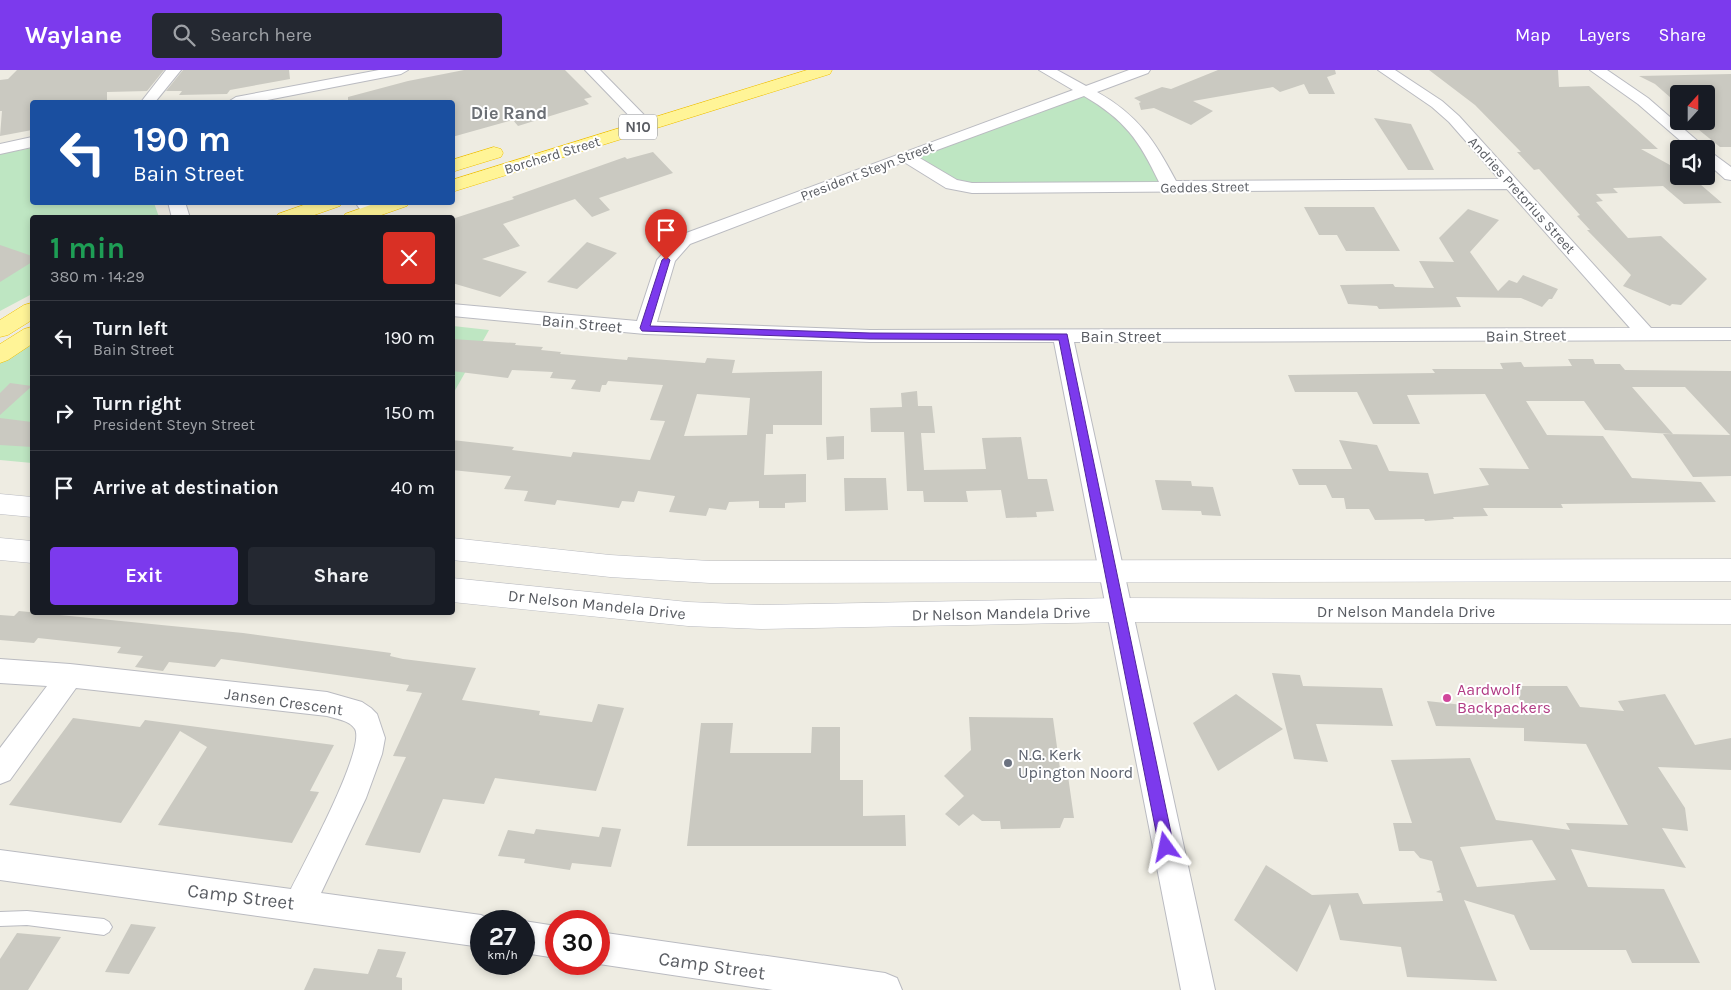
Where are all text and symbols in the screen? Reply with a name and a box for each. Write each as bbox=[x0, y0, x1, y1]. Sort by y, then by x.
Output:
search box bbox=[152, 13, 502, 58]
text: Waylane bbox=[25, 21, 122, 49]
icon: search bbox=[170, 21, 198, 49]
text: Search here bbox=[210, 24, 312, 46]
text: Map bbox=[1515, 24, 1551, 46]
text: Layers bbox=[1579, 24, 1631, 46]
text: Share bbox=[1659, 24, 1706, 46]
north arrow bbox=[1670, 85, 1715, 130]
map controls bbox=[1670, 85, 1715, 185]
district label: Die Rand bbox=[471, 102, 547, 124]
road number: N10 bbox=[619, 114, 657, 140]
text: 190 m bbox=[133, 119, 231, 160]
icon: left bbox=[50, 120, 115, 185]
street label: Borcherd Street bbox=[502, 133, 602, 178]
street label: Andries Pretorius Street bbox=[1465, 133, 1579, 257]
street label: President Steyn Street bbox=[798, 138, 936, 205]
button: sound bbox=[1670, 140, 1715, 185]
text: Bain Street bbox=[133, 161, 244, 187]
street label: Geddes Street bbox=[1160, 178, 1250, 197]
pin bbox=[645, 209, 687, 260]
icon: arrive bbox=[652, 216, 680, 244]
text: 1 min bbox=[50, 230, 125, 266]
button: close bbox=[383, 232, 435, 284]
text: 380 m · 14:29 bbox=[50, 267, 144, 286]
street label: Bain Street bbox=[541, 311, 623, 336]
text: Turn left bbox=[93, 318, 168, 340]
icon: left bbox=[50, 324, 78, 352]
street label: Bain Street bbox=[1485, 325, 1567, 346]
text: 190 m bbox=[384, 327, 435, 349]
street label: Bain Street bbox=[1081, 327, 1161, 346]
text: Bain Street bbox=[93, 340, 174, 359]
text: Turn right bbox=[93, 393, 182, 415]
icon: right bbox=[50, 399, 78, 427]
text: 150 m bbox=[384, 402, 435, 424]
text: President Steyn Street bbox=[93, 415, 255, 434]
icon: arrive bbox=[50, 474, 78, 502]
text: Arrive at destination bbox=[93, 477, 279, 499]
text: 40 m bbox=[391, 477, 435, 499]
button: Exit bbox=[50, 547, 238, 605]
button: Share bbox=[248, 547, 435, 605]
street label: Dr Nelson Mandela Drive bbox=[507, 586, 687, 623]
street label: Dr Nelson Mandela Drive bbox=[912, 602, 1090, 625]
street label: Dr Nelson Mandela Drive bbox=[1317, 602, 1495, 621]
place label: Aardwolf Backpackers bbox=[1457, 680, 1551, 717]
street label: Jansen Crescent bbox=[224, 684, 344, 719]
marker: Aardwolf Backpackers bbox=[1441, 692, 1453, 704]
place label: N.G. Kerk Upington Noord bbox=[1018, 745, 1133, 782]
marker: N.G. Kerk Upington Noord bbox=[1002, 757, 1014, 769]
position arrow bbox=[1139, 820, 1191, 872]
street label: Camp Street bbox=[186, 880, 296, 914]
speed limit sign: 30 bbox=[545, 910, 610, 975]
text: 27 bbox=[489, 922, 516, 951]
text: km/h bbox=[487, 948, 518, 962]
street label: Camp Street bbox=[657, 948, 767, 984]

